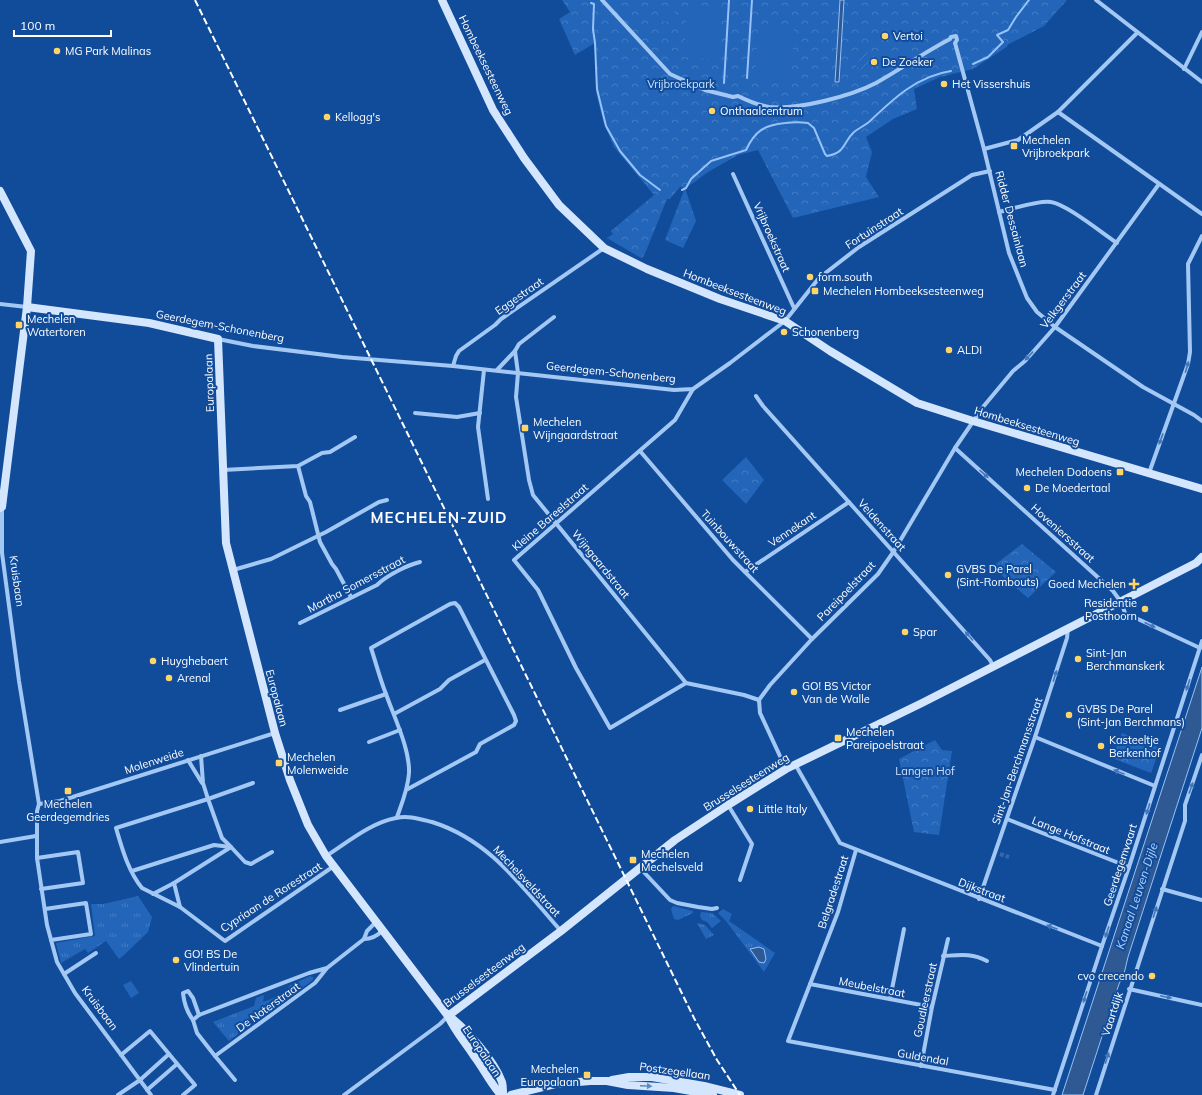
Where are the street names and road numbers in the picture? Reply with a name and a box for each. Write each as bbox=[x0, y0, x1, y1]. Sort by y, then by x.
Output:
street label: Hombeeksesteenweg bbox=[456, 13, 516, 117]
street label: Ridder Dessainlaan bbox=[992, 169, 1032, 269]
street label: Vrijbroekstraat bbox=[750, 200, 794, 274]
street label: Fortuinstraat bbox=[842, 204, 906, 252]
street label: Hombeeksesteenweg bbox=[681, 266, 789, 318]
street label: Velkgerstraat bbox=[1037, 269, 1089, 331]
street label: Eggestraat bbox=[492, 274, 546, 318]
street label: Geerdegem-Schonenberg bbox=[155, 307, 285, 345]
street label: Europalaan bbox=[201, 354, 217, 412]
street label: Geerdegem-Schonenberg bbox=[545, 358, 677, 386]
street label: Hombeeksesteenweg bbox=[973, 403, 1081, 449]
street label: Kleine Bareelstraat bbox=[509, 480, 591, 554]
street label: Veldenstraat bbox=[855, 496, 909, 554]
street label: Hoveniersstraat bbox=[1028, 501, 1098, 565]
street label: Tuinbouwstraat bbox=[698, 507, 762, 576]
street label: Vennekant bbox=[766, 508, 819, 550]
street label: Wijngaardstraat bbox=[569, 527, 633, 601]
street label: Martha Somersstraat bbox=[305, 552, 407, 616]
street label: Kruisbaan bbox=[6, 554, 28, 608]
street label: Pareipoelstraat bbox=[814, 558, 878, 624]
street label: Europalaan bbox=[263, 668, 291, 728]
street label: Sint-Jan-Berchmansstraat bbox=[989, 696, 1045, 826]
street label: Molenweide bbox=[123, 745, 185, 777]
street label: Brusselsesteenweg bbox=[701, 750, 791, 814]
street label: Lange Hofstraat bbox=[1030, 813, 1112, 857]
street label: Geerdegemvaart bbox=[1100, 822, 1140, 908]
street label: Mechelsveldstraat bbox=[490, 842, 564, 920]
street label: Belgradestraat bbox=[815, 854, 851, 930]
street label: Cypriaan de Rorestraat bbox=[218, 859, 325, 935]
street label: Dijkstraat bbox=[956, 875, 1008, 905]
street label: Brusselsesteenweg bbox=[440, 940, 528, 1010]
street label: Goudleerstraat bbox=[910, 961, 940, 1039]
street label: Meubelstraat bbox=[838, 974, 906, 1000]
street label: De Noterstraat bbox=[233, 979, 303, 1035]
street label: Kruisbaan bbox=[79, 983, 121, 1033]
street label: Vaartdijk bbox=[1098, 990, 1126, 1038]
street label: Europalaan bbox=[460, 1023, 504, 1079]
street label: Guldendal bbox=[896, 1046, 950, 1068]
street label: Postzegellaan bbox=[639, 1059, 711, 1083]

